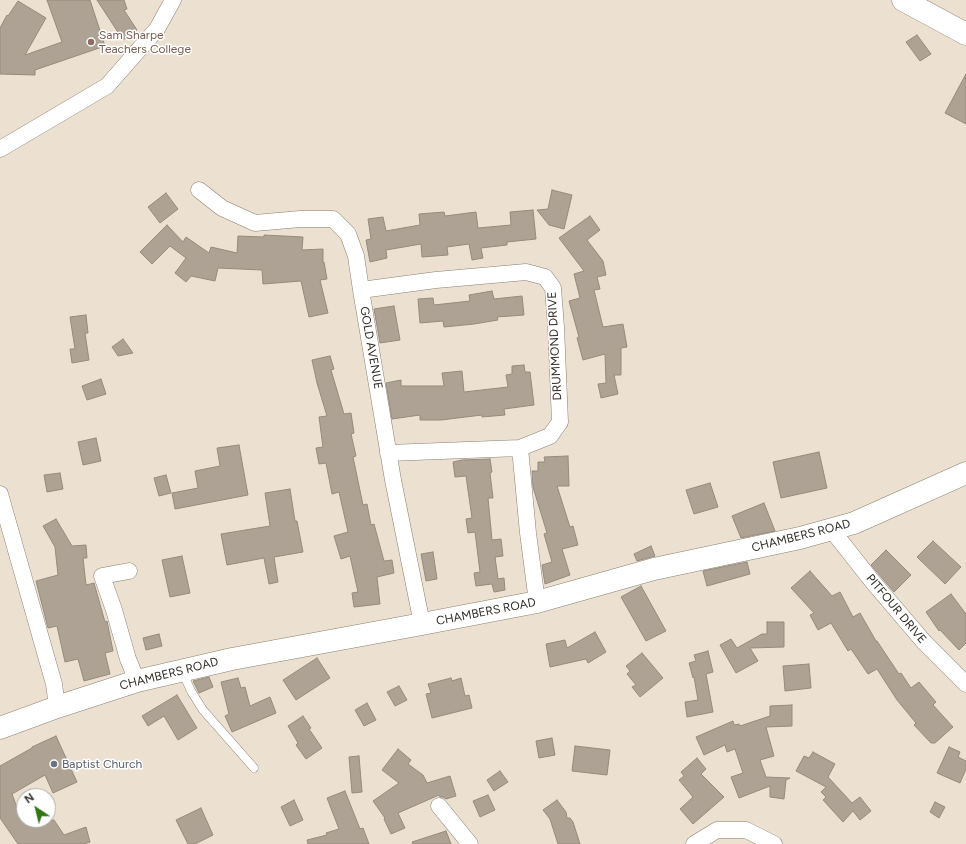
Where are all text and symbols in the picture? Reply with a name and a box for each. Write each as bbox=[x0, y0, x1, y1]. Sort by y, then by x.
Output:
place label: Sam Sharpe Teachers College bbox=[99, 28, 191, 56]
marker: Sam Sharpe Teachers College bbox=[86, 37, 96, 47]
street label: DRUMMOND DRIVE bbox=[545, 291, 565, 401]
street label: GOLD AVENUE bbox=[357, 305, 385, 391]
street label: CHAMBERS ROAD bbox=[750, 517, 852, 555]
street label: PITFOUR DRIVE bbox=[863, 571, 929, 647]
street label: CHAMBERS ROAD bbox=[435, 595, 537, 629]
street label: CHAMBERS ROAD bbox=[118, 655, 220, 693]
place label: Baptist Church bbox=[62, 757, 142, 771]
marker: Baptist Church bbox=[49, 759, 59, 769]
north arrow bbox=[16, 788, 56, 828]
text: N bbox=[22, 791, 37, 806]

